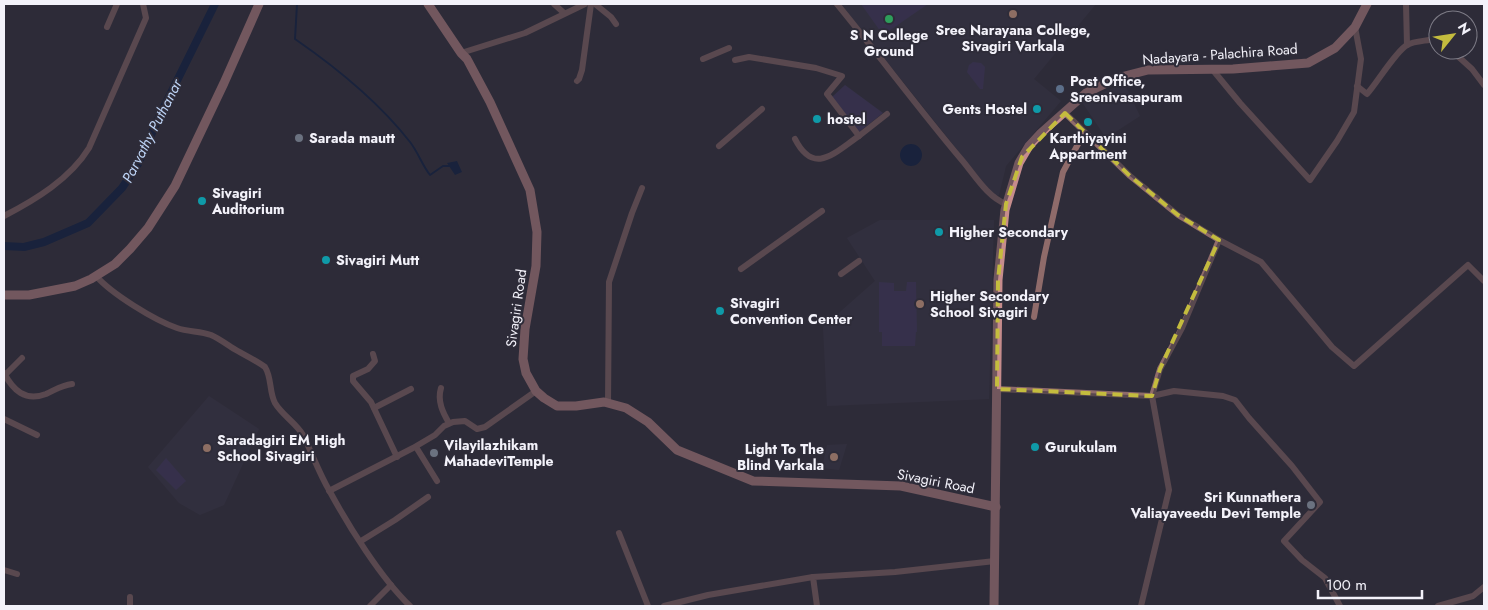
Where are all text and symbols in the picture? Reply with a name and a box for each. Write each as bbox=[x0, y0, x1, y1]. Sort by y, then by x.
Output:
marker: Sree Narayana College, Sivagiri Varkala bbox=[1007, 8, 1019, 20]
north arrow bbox=[1428, 10, 1478, 60]
marker: S N College Ground bbox=[883, 13, 895, 25]
text: N bbox=[1453, 19, 1476, 38]
place label: Sree Narayana College, Sivagiri Varkala bbox=[935, 20, 1091, 56]
place label: S N College Ground bbox=[850, 25, 928, 61]
street label: Nadayara - Palachira Road bbox=[1142, 39, 1298, 69]
place label: Post Office, Sreenivasapuram bbox=[1070, 71, 1183, 107]
water label: Parvathy Puthanar bbox=[116, 75, 188, 187]
marker: Post Office, Sreenivasapuram bbox=[1054, 83, 1066, 95]
place label: Gents Hostel bbox=[943, 99, 1027, 119]
marker: Gents Hostel bbox=[1031, 103, 1043, 115]
place label: hostel bbox=[827, 109, 866, 129]
marker: hostel bbox=[811, 113, 823, 125]
marker: Karthiyayini Appartment bbox=[1082, 116, 1094, 128]
place label: Sarada mautt bbox=[309, 128, 396, 148]
place label: Karthiyayini Appartment bbox=[1048, 128, 1127, 164]
marker: Sarada mautt bbox=[293, 132, 305, 144]
place label: Sivagiri Auditorium bbox=[211, 183, 284, 219]
marker: Sivagiri Auditorium bbox=[196, 195, 208, 207]
place label: Higher Secondary bbox=[949, 222, 1069, 242]
marker: Higher Secondary bbox=[933, 226, 945, 238]
place label: Sivagiri Mutt bbox=[336, 250, 420, 270]
marker: Sivagiri Mutt bbox=[320, 254, 332, 266]
street label: Sivagiri Road bbox=[501, 268, 531, 348]
place label: Higher Secondary School Sivagiri bbox=[930, 286, 1050, 322]
place label: Sivagiri Convention Center bbox=[730, 293, 852, 329]
marker: Higher Secondary School Sivagiri bbox=[914, 298, 926, 310]
marker: Sivagiri Convention Center bbox=[714, 305, 726, 317]
place label: Saradagiri EM High School Sivagiri bbox=[217, 430, 346, 466]
place label: Vilayilazhikam MahadeviTemple bbox=[443, 435, 554, 471]
place label: Gurukulam bbox=[1045, 437, 1117, 457]
place label: Light To The Blind Varkala bbox=[737, 439, 824, 475]
marker: Gurukulam bbox=[1029, 441, 1041, 453]
marker: Saradagiri EM High School Sivagiri bbox=[201, 442, 213, 454]
marker: Vilayilazhikam MahadeviTemple bbox=[428, 447, 440, 459]
marker: Light To The Blind Varkala bbox=[828, 451, 840, 463]
street label: Sivagiri Road bbox=[895, 464, 977, 498]
place label: Sri Kunnathera Valiayaveedu Devi Temple bbox=[1130, 487, 1301, 523]
marker: Sri Kunnathera Valiayaveedu Devi Temple bbox=[1305, 499, 1317, 511]
scale bar bbox=[1318, 568, 1422, 600]
text: 100 m bbox=[1326, 574, 1367, 596]

